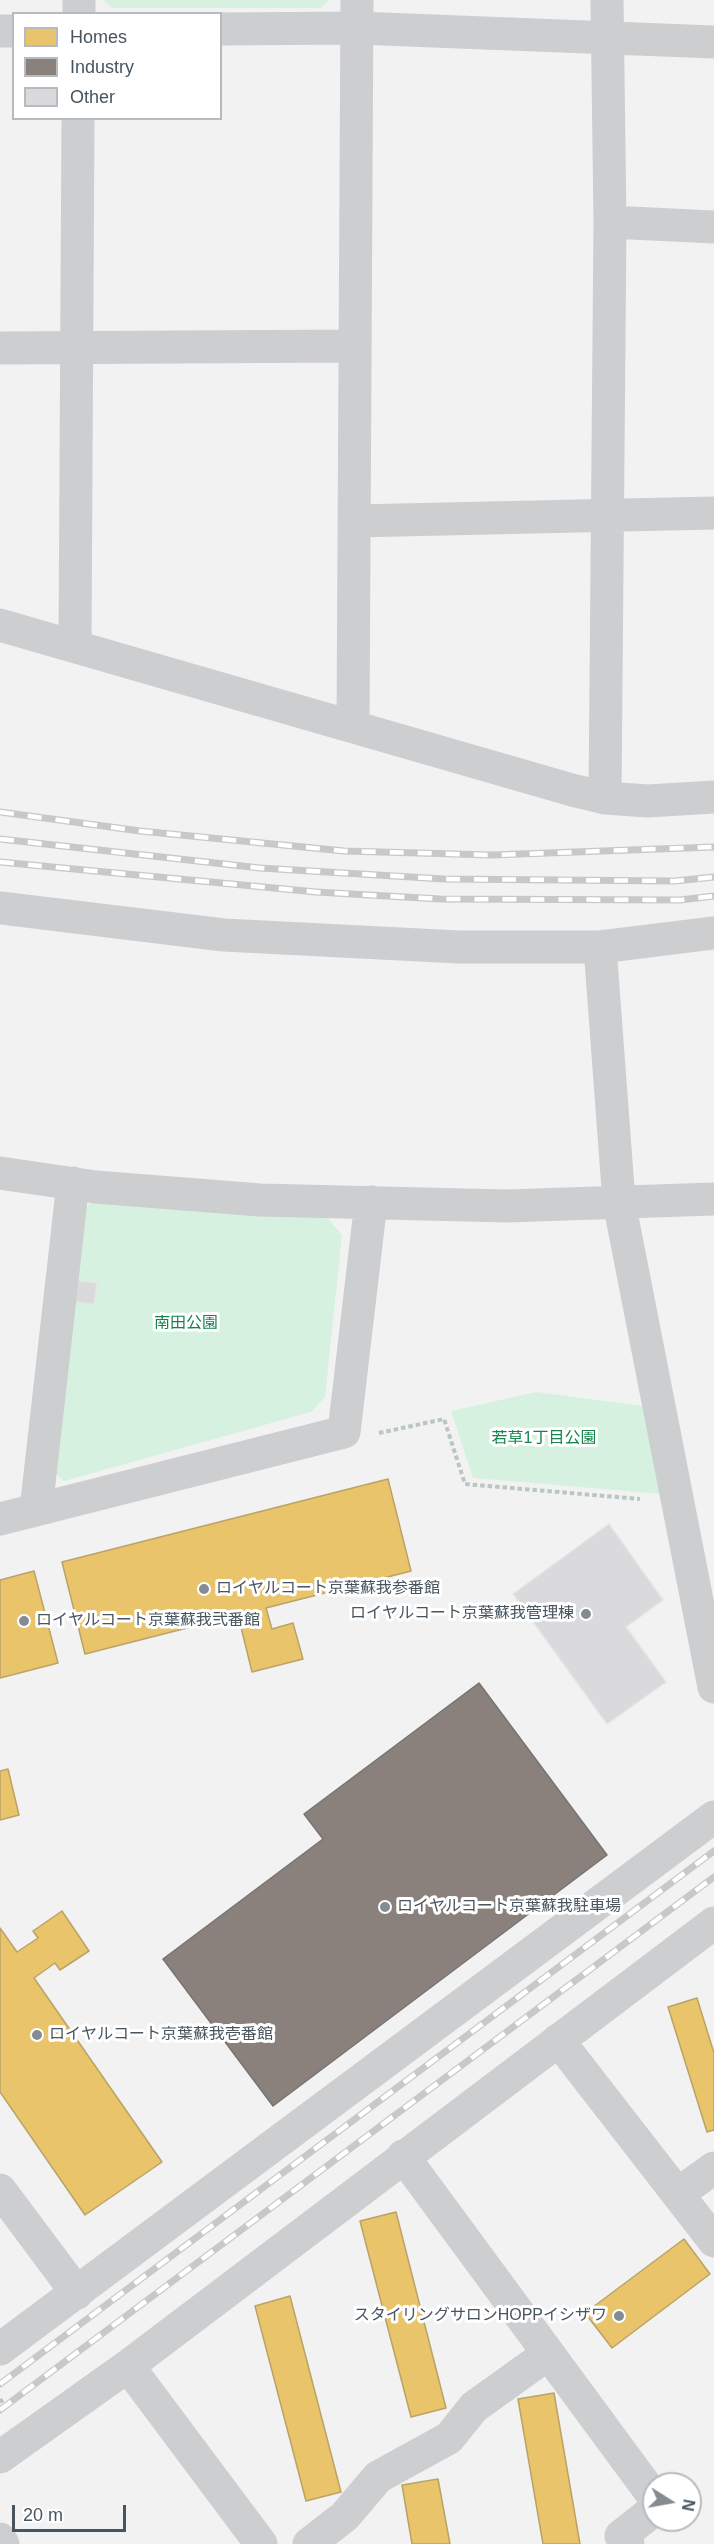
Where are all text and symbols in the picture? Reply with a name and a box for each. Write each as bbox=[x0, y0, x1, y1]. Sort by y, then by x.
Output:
legend bbox=[12, 12, 222, 120]
text: Homes bbox=[70, 27, 127, 47]
text: Industry bbox=[70, 57, 134, 77]
text: Other bbox=[70, 87, 115, 107]
park label: 南田公園 bbox=[154, 1314, 218, 1334]
park label: 若草1丁目公園 bbox=[492, 1429, 596, 1449]
place label: ロイヤルコート京葉蘇我参番館 bbox=[216, 1579, 440, 1599]
marker: ロイヤルコート京葉蘇我参番館 bbox=[197, 1582, 211, 1596]
place label: ロイヤルコート京葉蘇我管理棟 bbox=[350, 1604, 574, 1624]
marker: ロイヤルコート京葉蘇我管理棟 bbox=[579, 1607, 593, 1621]
place label: ロイヤルコート京葉蘇我弐番館 bbox=[36, 1611, 260, 1631]
marker: ロイヤルコート京葉蘇我弐番館 bbox=[17, 1614, 31, 1628]
place label: ロイヤルコート京葉蘇我駐車場 bbox=[397, 1897, 621, 1917]
marker: ロイヤルコート京葉蘇我駐車場 bbox=[378, 1900, 392, 1914]
place label: ロイヤルコート京葉蘇我壱番館 bbox=[49, 2025, 273, 2045]
marker: ロイヤルコート京葉蘇我壱番館 bbox=[30, 2028, 44, 2042]
place label: スタイリングサロンHOPPイシザワ bbox=[354, 2306, 607, 2326]
marker: スタイリングサロンHOPPイシザワ bbox=[612, 2309, 626, 2323]
north arrow bbox=[642, 2472, 702, 2532]
scale bar bbox=[15, 2493, 129, 2531]
text: N bbox=[679, 2498, 698, 2512]
text: 20 m bbox=[23, 2505, 63, 2525]

